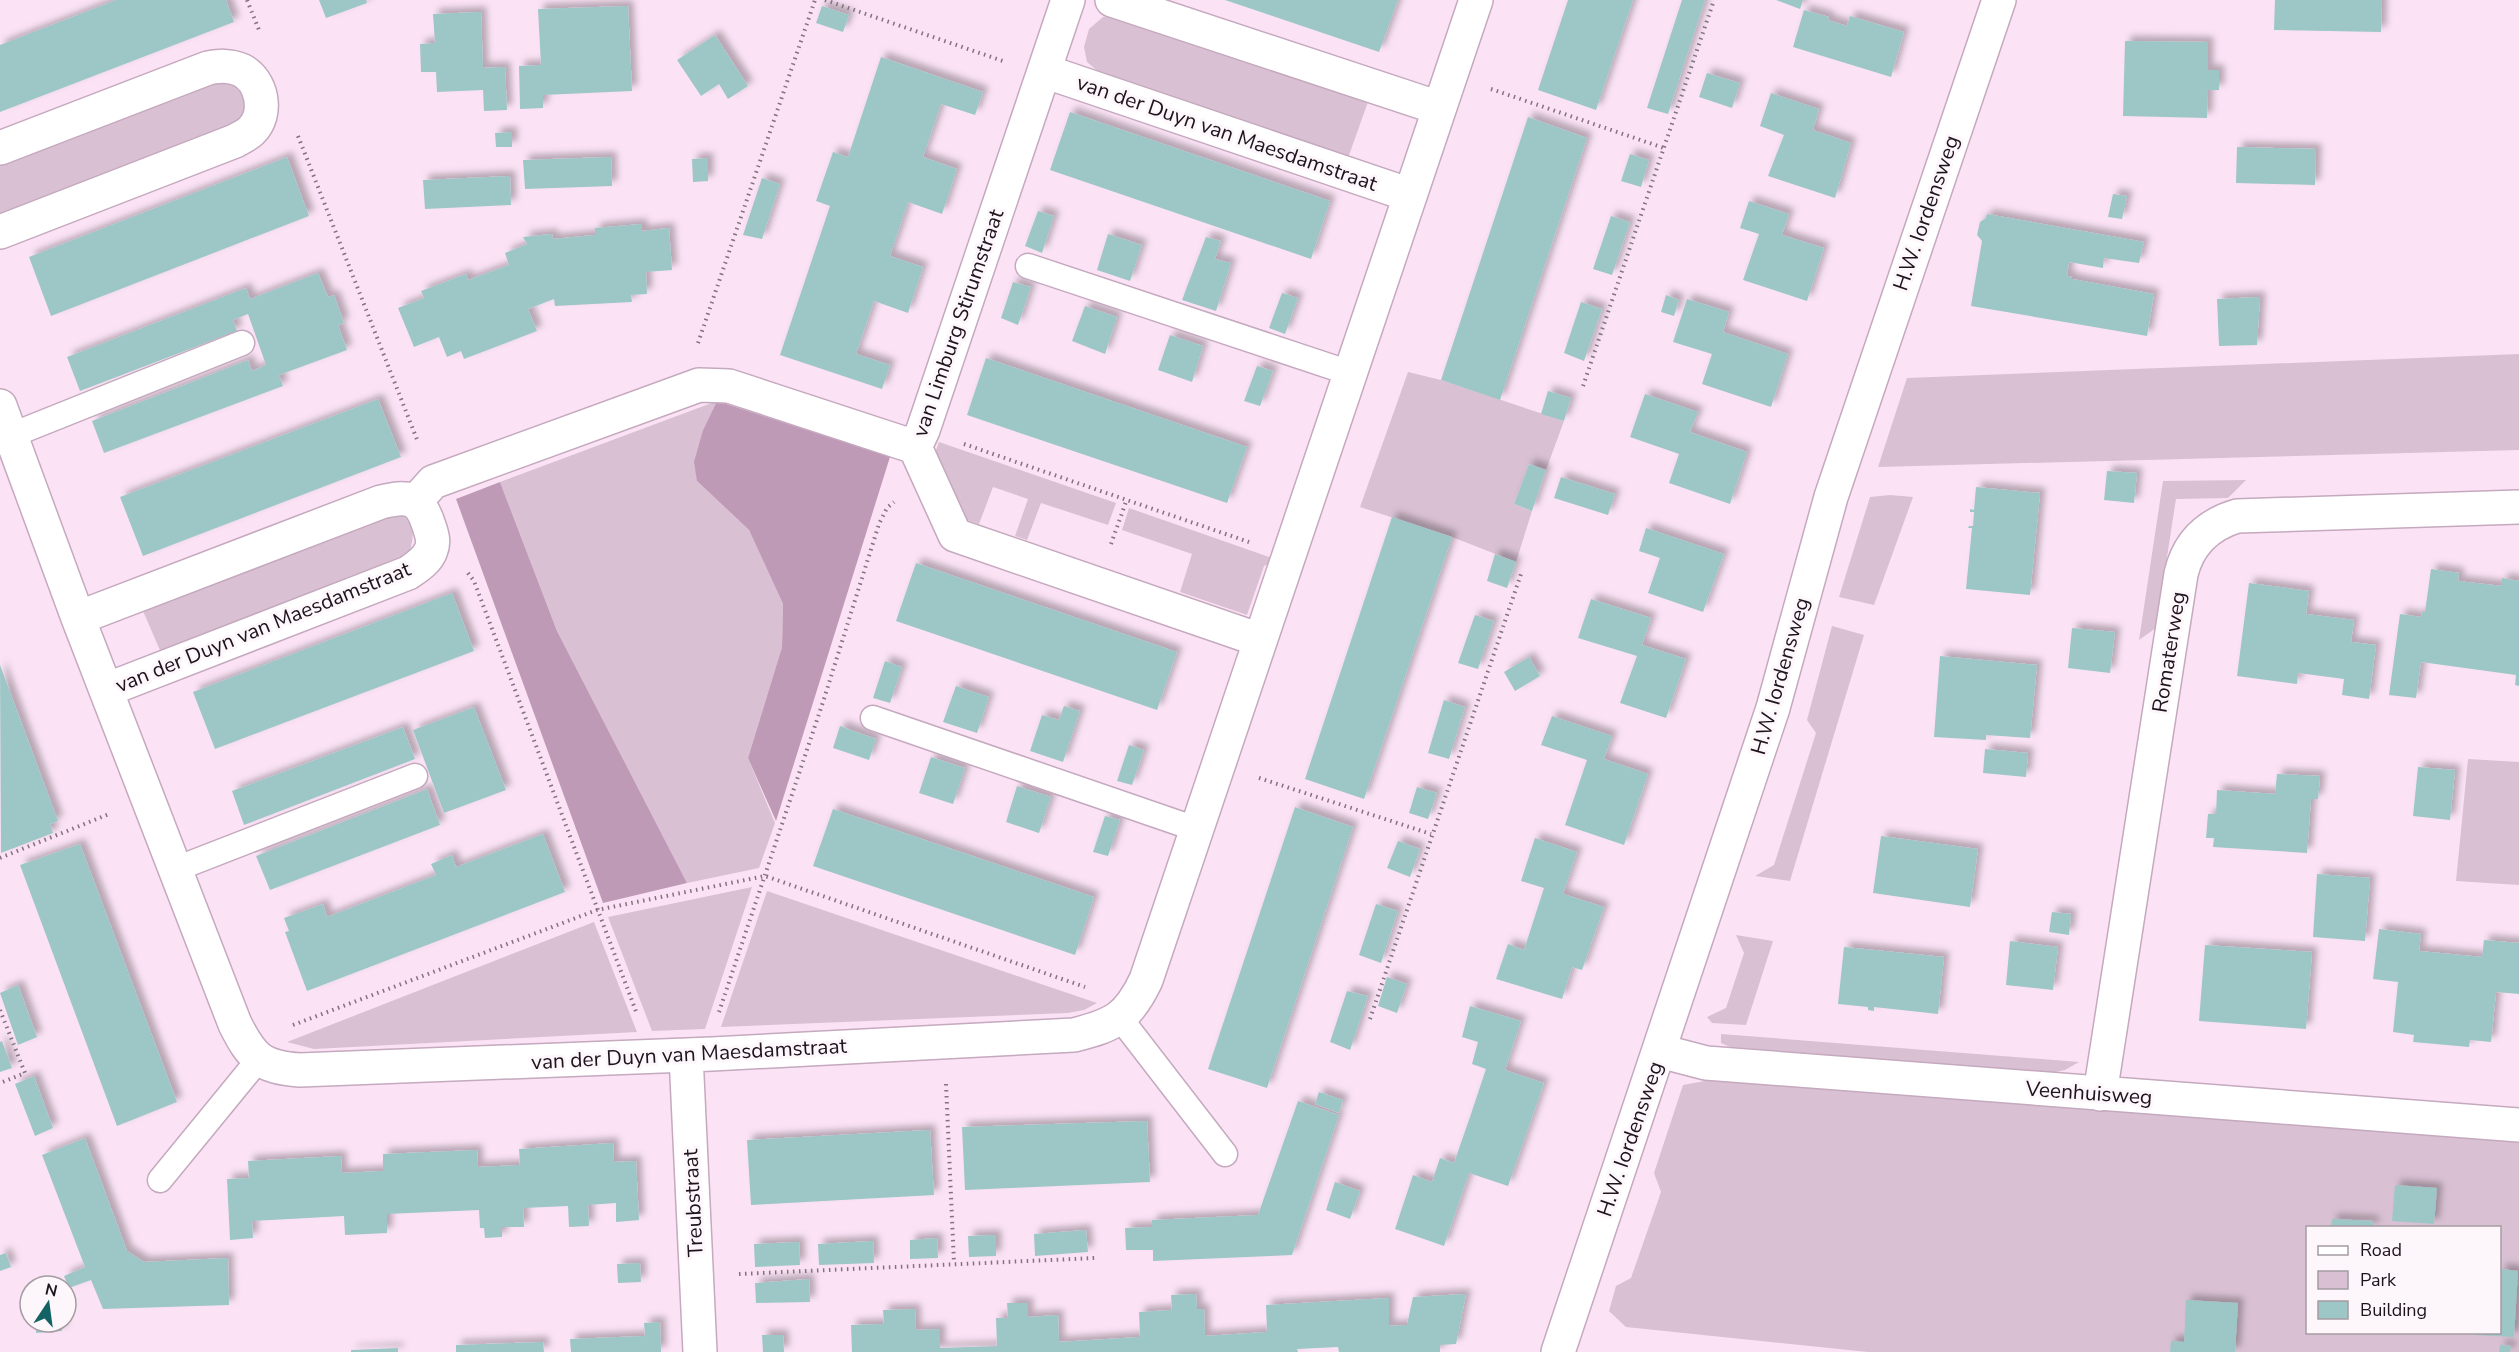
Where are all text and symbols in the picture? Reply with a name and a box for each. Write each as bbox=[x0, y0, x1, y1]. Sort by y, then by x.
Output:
street label: van der Duyn van Maesdamstraat bbox=[1073, 68, 1382, 198]
street label: H.W. Iordensweg bbox=[1886, 132, 1966, 294]
street label: van Limburg Stirumstraat bbox=[906, 205, 1010, 441]
street label: van der Duyn van Maesdamstraat bbox=[111, 555, 415, 699]
street label: Romaterweg bbox=[2146, 589, 2192, 715]
street label: H.W. Iordensweg bbox=[1744, 594, 1816, 758]
street label: van der Duyn van Maesdamstraat bbox=[530, 1032, 848, 1076]
street label: H.W. Iordensweg bbox=[1590, 1058, 1670, 1220]
street label: Veenhuisweg bbox=[2024, 1075, 2153, 1111]
street label: Treubstraat bbox=[676, 1148, 710, 1258]
legend bbox=[2306, 1226, 2501, 1334]
text: Road bbox=[2360, 1238, 2402, 1262]
text: Park bbox=[2360, 1268, 2397, 1292]
north arrow bbox=[18, 1274, 78, 1334]
text: N bbox=[43, 1278, 59, 1302]
text: Building bbox=[2360, 1298, 2427, 1322]

